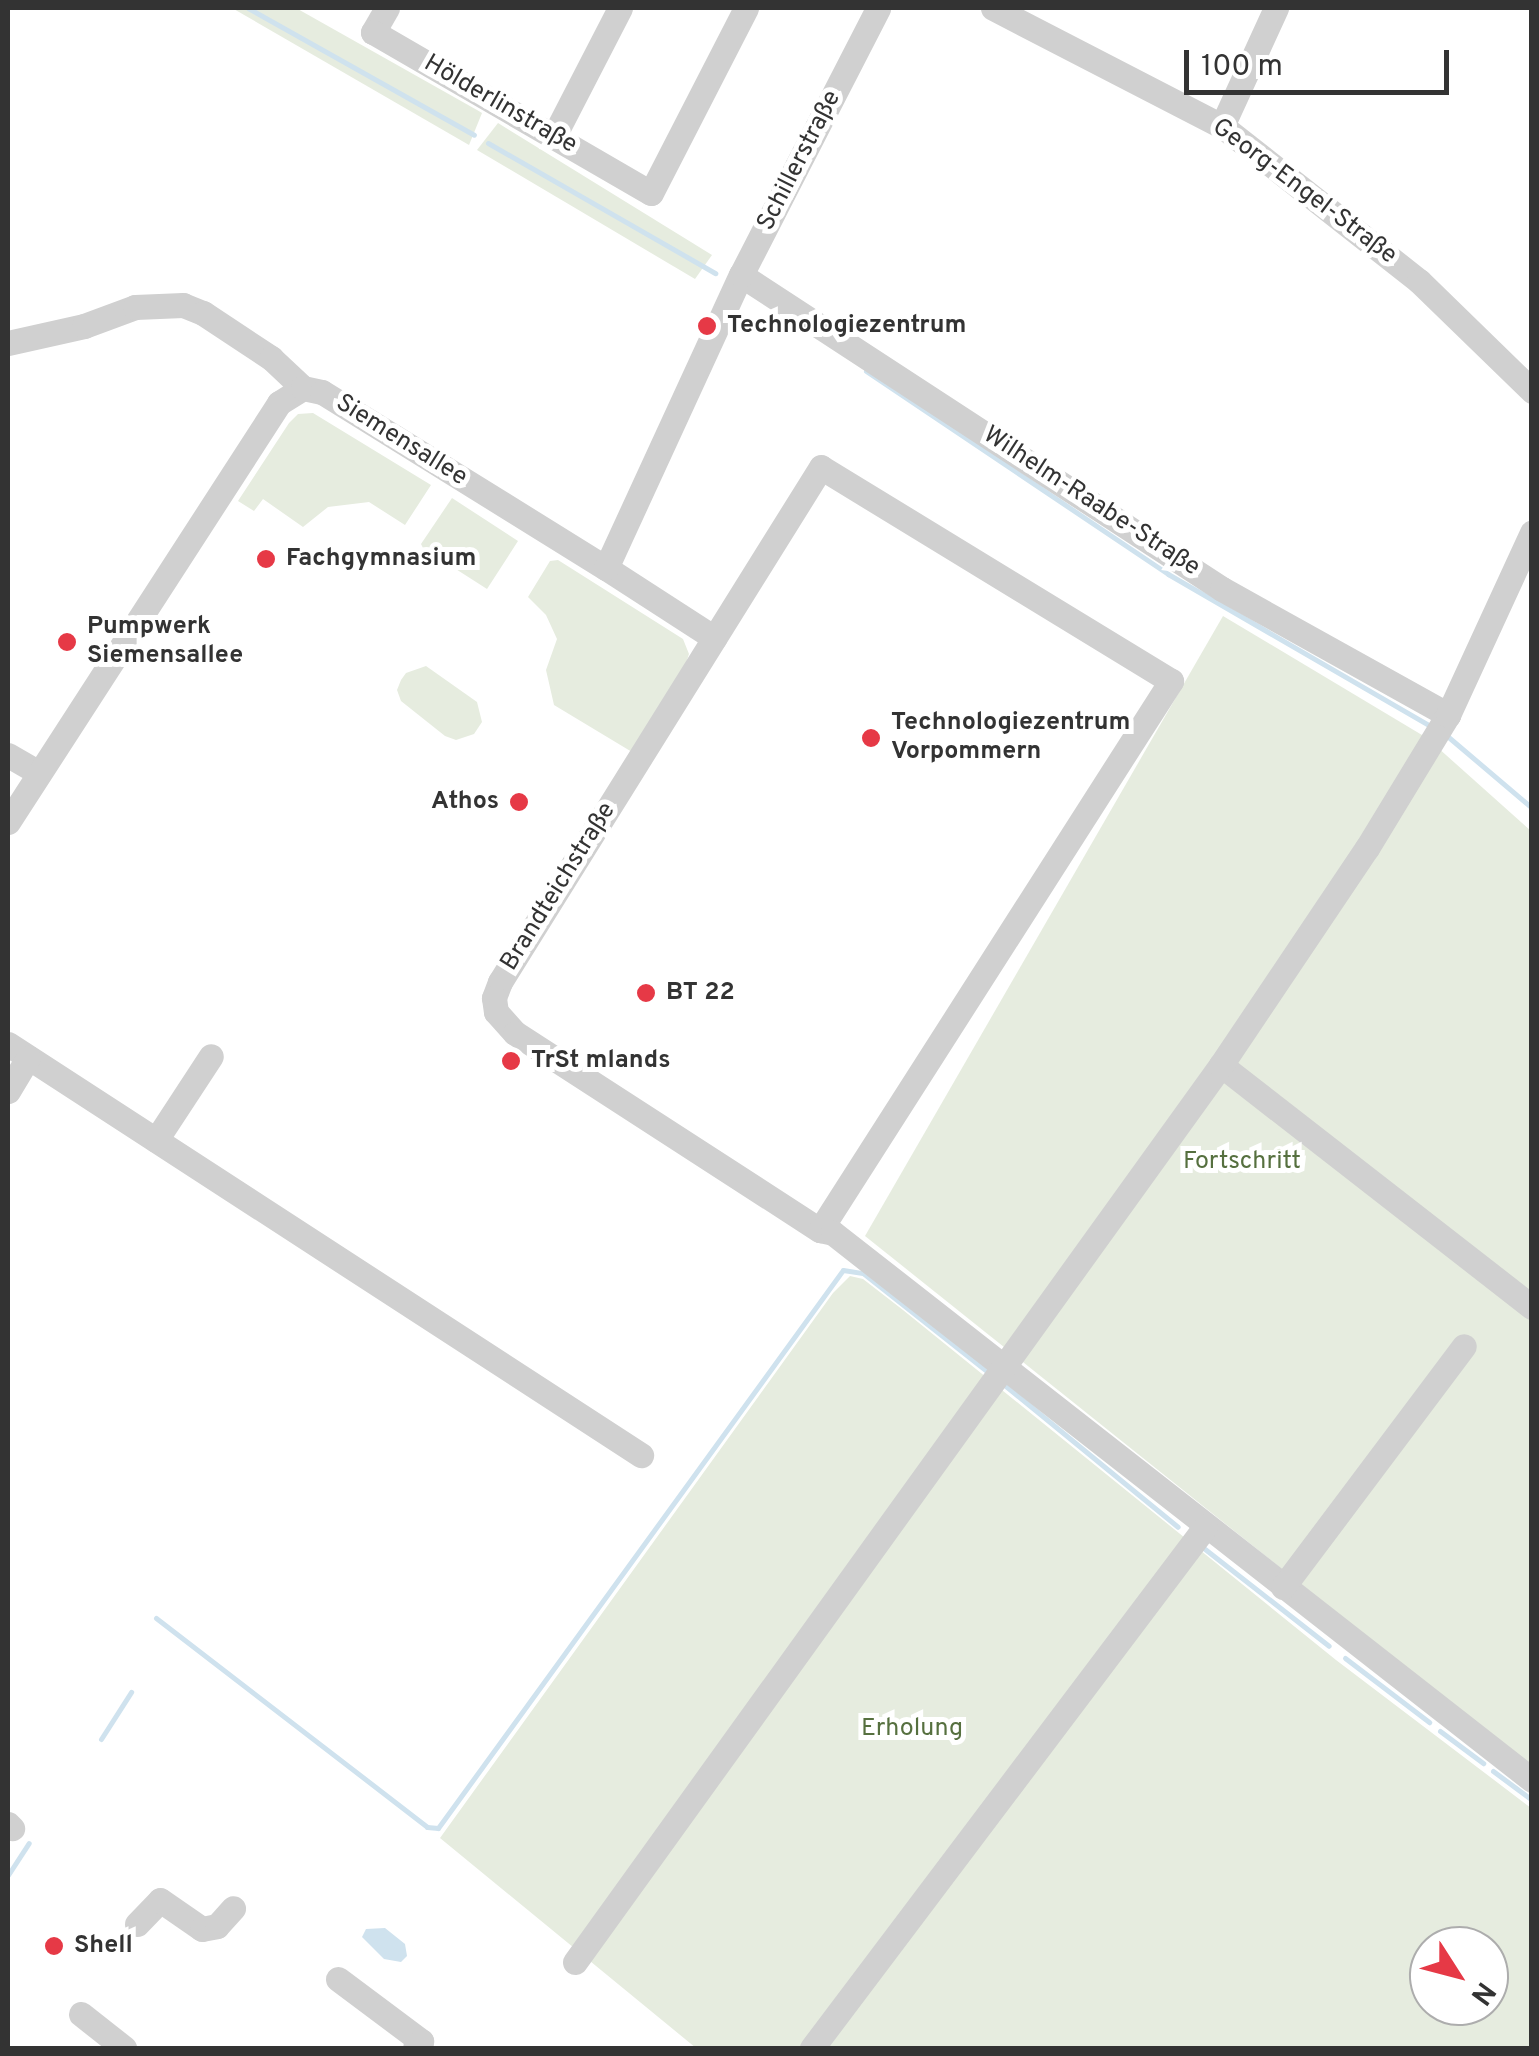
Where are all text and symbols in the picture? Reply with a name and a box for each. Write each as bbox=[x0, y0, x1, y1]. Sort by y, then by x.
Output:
scale bar bbox=[1189, 30, 1454, 92]
street label: Hölderlinstraße bbox=[418, 49, 582, 161]
text: 100 m bbox=[1201, 49, 1283, 86]
street label: Schillerstraße bbox=[752, 86, 848, 236]
street label: Georg-Engel-Straße bbox=[1206, 113, 1402, 271]
place label: Technologiezentrum bbox=[727, 311, 966, 341]
marker: Technologiezentrum bbox=[696, 315, 718, 337]
street label: Siemensallee bbox=[330, 389, 472, 493]
street label: Wilhelm-Raabe-Straße bbox=[977, 421, 1205, 583]
place label: Fachgymnasium bbox=[286, 544, 476, 574]
marker: Fachgymnasium bbox=[255, 548, 277, 570]
place label: Pumpwerk Siemensallee bbox=[87, 613, 243, 672]
marker: Pumpwerk Siemensallee bbox=[56, 631, 78, 653]
place label: Technologiezentrum Vorpommern bbox=[891, 709, 1130, 768]
marker: Technologiezentrum Vorpommern bbox=[860, 727, 882, 749]
place label: Athos bbox=[431, 787, 499, 817]
marker: Athos bbox=[508, 791, 530, 813]
street label: Brandteichstraße bbox=[495, 797, 623, 977]
place label: BT 22 bbox=[666, 978, 735, 1008]
marker: BT 22 bbox=[635, 982, 657, 1004]
place label: TrSt mlands bbox=[531, 1046, 670, 1076]
marker: TrSt mlands bbox=[500, 1050, 522, 1072]
park label: Fortschritt bbox=[1183, 1147, 1301, 1177]
park label: Erholung bbox=[861, 1714, 963, 1744]
north arrow bbox=[1409, 1926, 1509, 2026]
place label: Shell bbox=[74, 1931, 133, 1961]
marker: Shell bbox=[43, 1935, 65, 1957]
text: N bbox=[1461, 1974, 1502, 2011]

